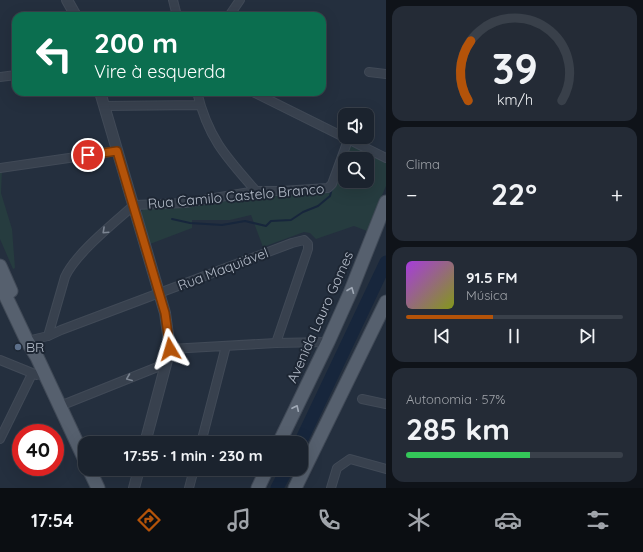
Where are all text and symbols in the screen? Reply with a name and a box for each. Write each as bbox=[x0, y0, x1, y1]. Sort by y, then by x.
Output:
text: 200 m bbox=[94, 25, 178, 60]
icon: left bbox=[28, 28, 80, 80]
text: 39 bbox=[492, 42, 537, 94]
text: Vire à esquerda bbox=[94, 60, 226, 83]
text: km/h bbox=[496, 91, 533, 109]
map controls bbox=[338, 108, 374, 188]
button: sound bbox=[338, 108, 374, 144]
pin bbox=[71, 138, 105, 172]
icon: arrive bbox=[77, 144, 99, 166]
button: search bbox=[338, 152, 374, 188]
text: Clima bbox=[406, 156, 440, 172]
text: 22° bbox=[491, 175, 537, 213]
street label: Rua Camilo Castelo Branco bbox=[147, 179, 325, 213]
text: − bbox=[406, 181, 417, 209]
text: + bbox=[611, 181, 623, 209]
one-way arrow bbox=[102, 227, 110, 234]
street label: Rua Maquiável bbox=[175, 243, 271, 295]
street label: Avenida Lauro Gomes bbox=[283, 248, 357, 386]
text: 91.5 FM bbox=[466, 268, 518, 287]
one-way arrow bbox=[346, 287, 354, 295]
text: Música bbox=[466, 287, 508, 303]
icon: previous bbox=[431, 325, 453, 347]
icon: pause bbox=[503, 325, 525, 347]
icon: next bbox=[576, 325, 598, 347]
position arrow bbox=[149, 328, 191, 370]
place label: BR bbox=[26, 338, 45, 356]
marker: BR bbox=[13, 342, 23, 352]
one-way arrow bbox=[126, 374, 133, 382]
text: Autonomia · 57% bbox=[406, 391, 505, 407]
one-way arrow bbox=[291, 404, 299, 412]
text: 285 km bbox=[406, 410, 510, 448]
speed limit sign: 40 bbox=[12, 424, 64, 476]
text: 17:55 · 1 min · 230 m bbox=[123, 446, 263, 465]
icon: directions bbox=[135, 506, 163, 534]
icon: music bbox=[225, 506, 253, 534]
icon: phone bbox=[315, 506, 343, 534]
icon: climate bbox=[405, 506, 433, 534]
icon: car bbox=[494, 506, 522, 534]
icon: filters bbox=[584, 506, 612, 534]
text: 17:54 bbox=[31, 509, 74, 532]

